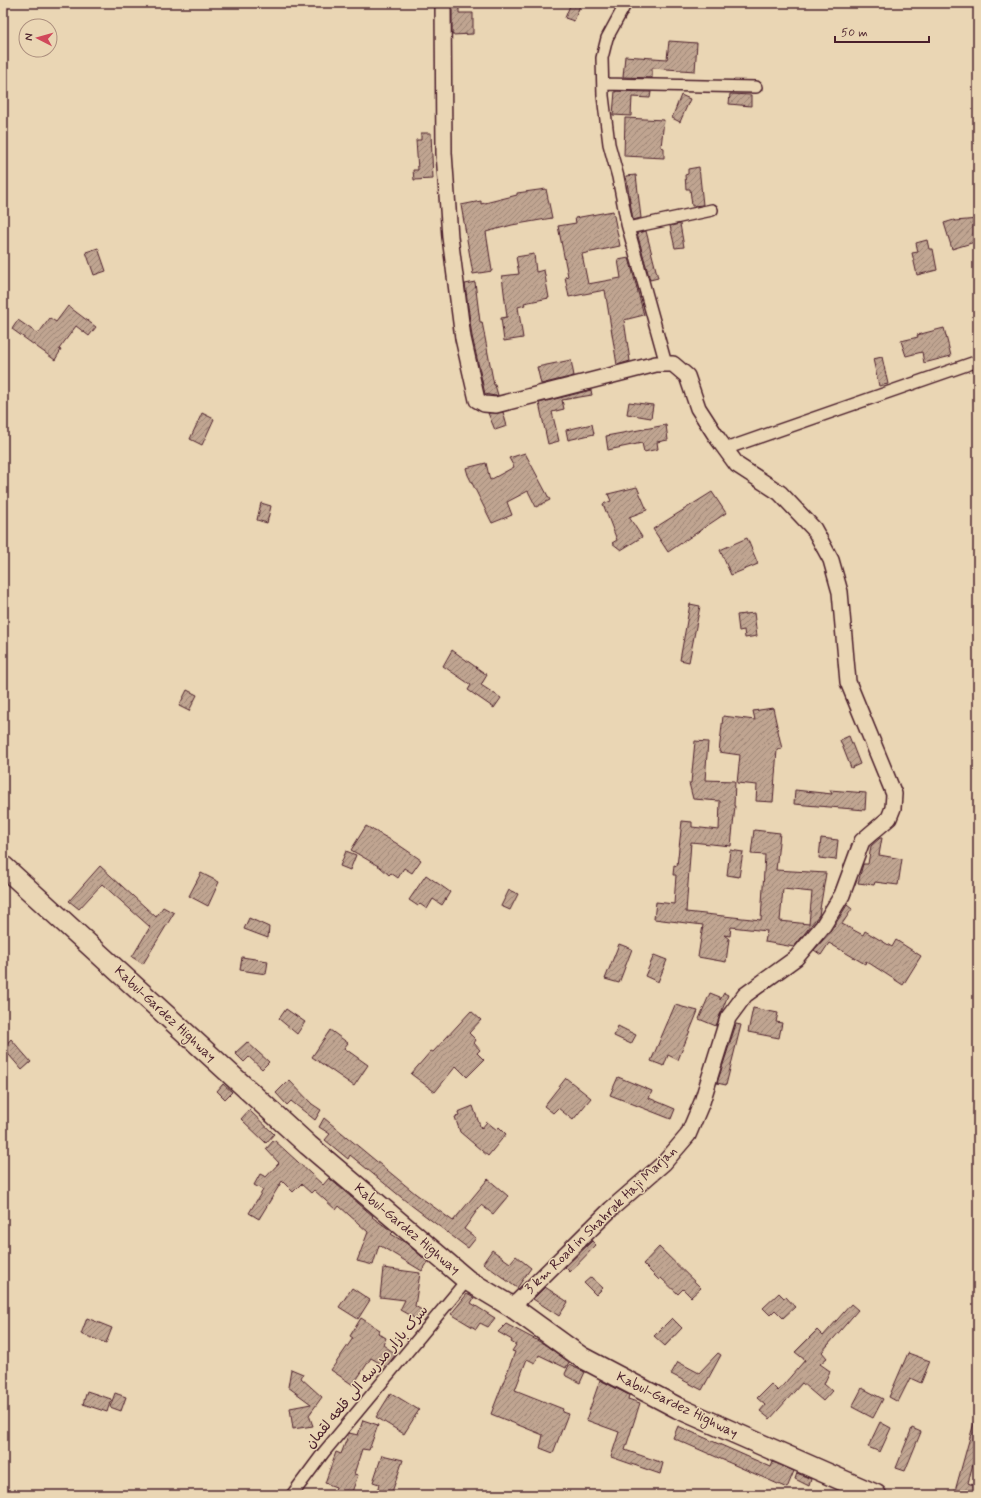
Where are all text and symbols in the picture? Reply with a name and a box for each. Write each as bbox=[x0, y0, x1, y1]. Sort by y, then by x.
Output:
north arrow bbox=[18, 18, 58, 58]
scale bar bbox=[835, 18, 929, 44]
text: 50 m bbox=[841, 25, 868, 41]
text: N bbox=[22, 33, 36, 41]
street label: Kabul-Gardez Highway bbox=[110, 962, 220, 1067]
street label: 3 km Road in Shahrak Haji Marjan bbox=[521, 1142, 681, 1298]
street label: Kabul-Gardez Highway bbox=[350, 1179, 464, 1279]
street label: سرک بازار مدرسه الی قلعه لقمان bbox=[302, 1302, 432, 1452]
street label: Kabul-Gardez Highway bbox=[613, 1368, 741, 1443]

